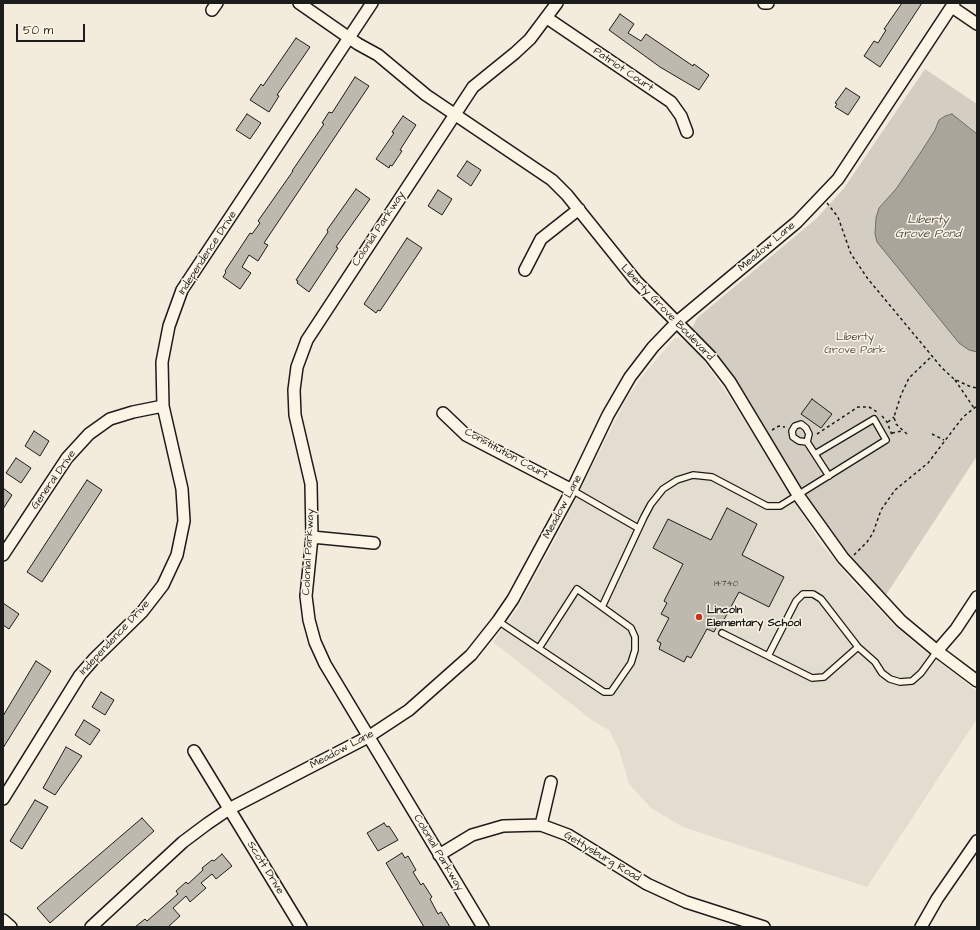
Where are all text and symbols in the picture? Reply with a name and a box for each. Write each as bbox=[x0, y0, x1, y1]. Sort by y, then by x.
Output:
scale bar bbox=[18, 16, 87, 42]
text: 50 m bbox=[23, 22, 53, 39]
street label: Patriot Court bbox=[590, 45, 656, 95]
street label: Colonial Parkway bbox=[350, 189, 408, 269]
street label: Independence Drive bbox=[176, 209, 240, 297]
water label: Liberty Grove Pond bbox=[895, 213, 961, 241]
street label: Meadow Lane bbox=[736, 219, 798, 275]
street label: Liberty Grove Boulevard bbox=[618, 262, 716, 364]
park label: Liberty Grove Park bbox=[824, 331, 886, 357]
street label: Constitution Court bbox=[462, 426, 550, 482]
street label: General Drive bbox=[29, 448, 79, 512]
street label: Meadow Lane bbox=[541, 473, 585, 541]
street label: Colonial Parkway bbox=[300, 508, 318, 596]
house number: 14740 bbox=[714, 579, 738, 589]
street label: Independence Drive bbox=[77, 598, 153, 678]
place label: Lincoln Elementary School bbox=[707, 604, 801, 630]
marker: Lincoln Elementary School bbox=[694, 612, 704, 622]
street label: Meadow Lane bbox=[308, 728, 376, 772]
street label: Colonial Parkway bbox=[410, 812, 466, 894]
street label: Gettysburg Road bbox=[561, 829, 643, 885]
street label: Scott Drive bbox=[243, 839, 287, 897]

